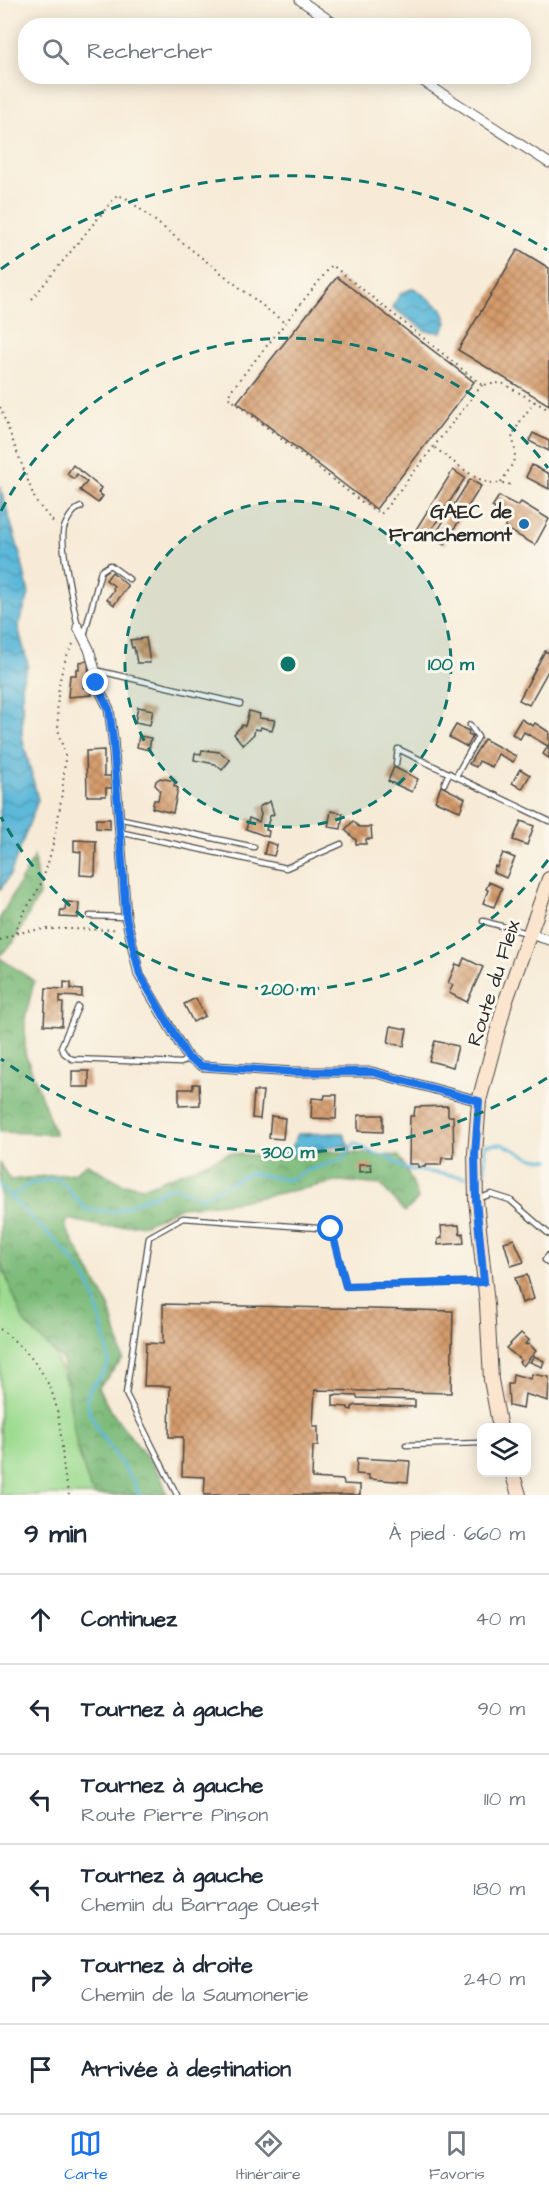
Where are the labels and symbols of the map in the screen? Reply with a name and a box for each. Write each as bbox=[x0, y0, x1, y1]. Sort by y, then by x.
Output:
place label: GAEC de Franchemont bbox=[389, 498, 513, 549]
marker: GAEC de Franchemont bbox=[517, 517, 531, 531]
text: 100 m bbox=[428, 652, 475, 677]
centre of rings bbox=[278, 654, 298, 674]
route end bbox=[82, 669, 108, 695]
street label: Route du Fleix bbox=[460, 916, 528, 1050]
text: 200 m bbox=[260, 977, 316, 1002]
text: 300 m bbox=[260, 1140, 316, 1165]
route start bbox=[317, 1215, 343, 1241]

